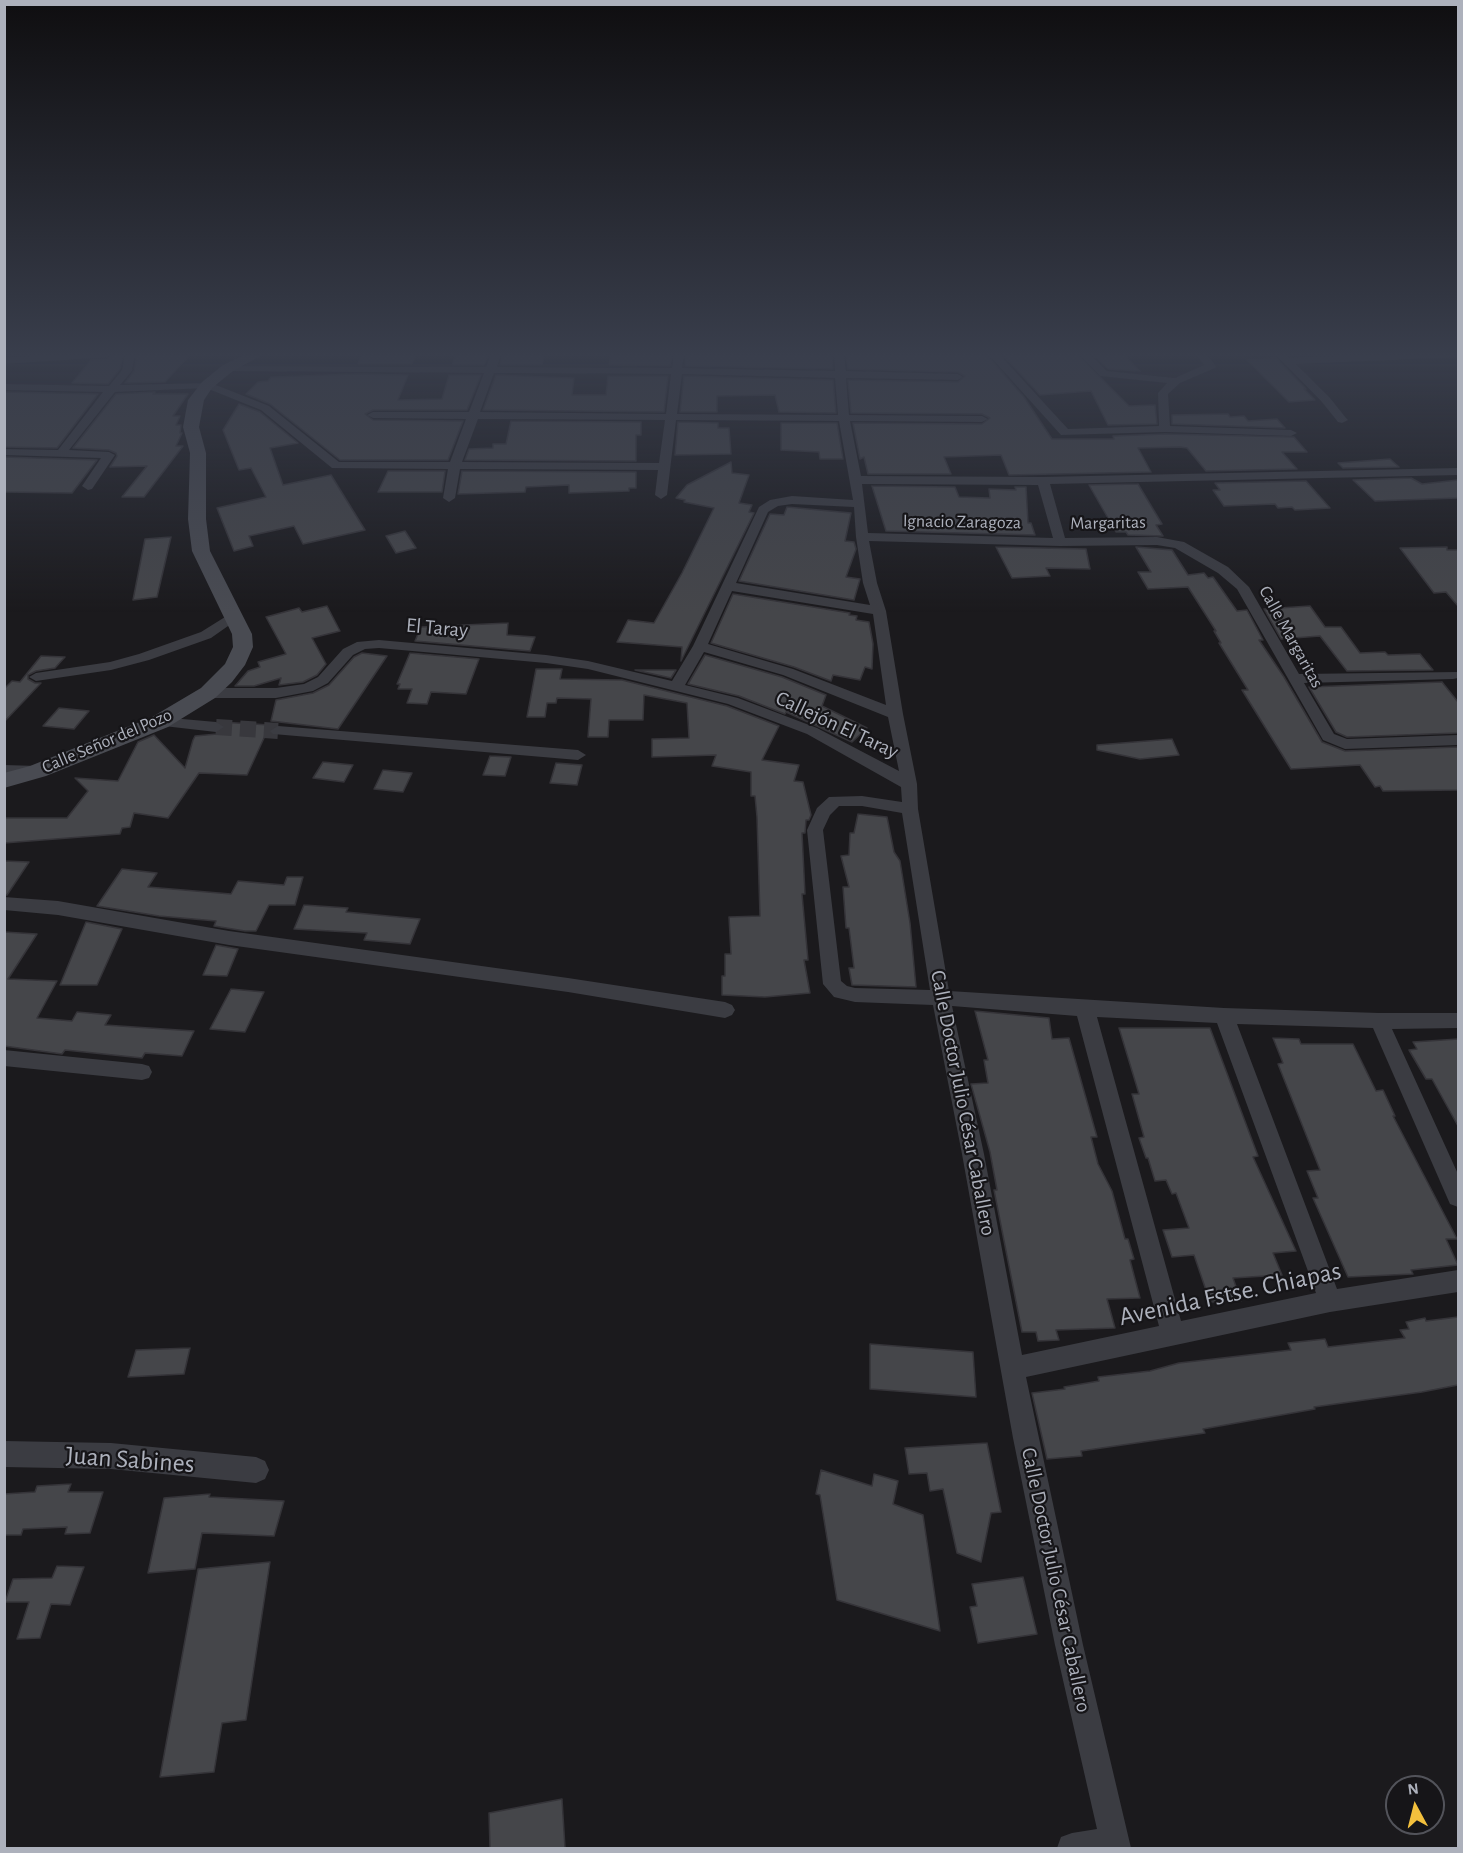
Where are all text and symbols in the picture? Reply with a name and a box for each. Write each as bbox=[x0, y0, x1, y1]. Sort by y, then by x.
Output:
street label: Ignacio Zaragoza bbox=[903, 510, 1021, 534]
street label: Margaritas bbox=[1070, 512, 1146, 534]
street label: Calle Margaritas bbox=[1254, 582, 1328, 692]
street label: El Taray bbox=[405, 613, 469, 643]
street label: Callejón El Taray bbox=[772, 686, 902, 764]
street label: Calle Señor del Pozo bbox=[39, 704, 175, 778]
street label: Calle Doctor Julio César Caballero bbox=[925, 968, 1001, 1238]
street label: Avenida Fstse. Chiapas bbox=[1116, 1255, 1344, 1333]
street label: Juan Sabines bbox=[65, 1440, 195, 1480]
street label: Calle Doctor Julio César Caballero bbox=[1016, 1445, 1096, 1715]
north arrow bbox=[1385, 1775, 1445, 1835]
text: N bbox=[1407, 1781, 1420, 1798]

